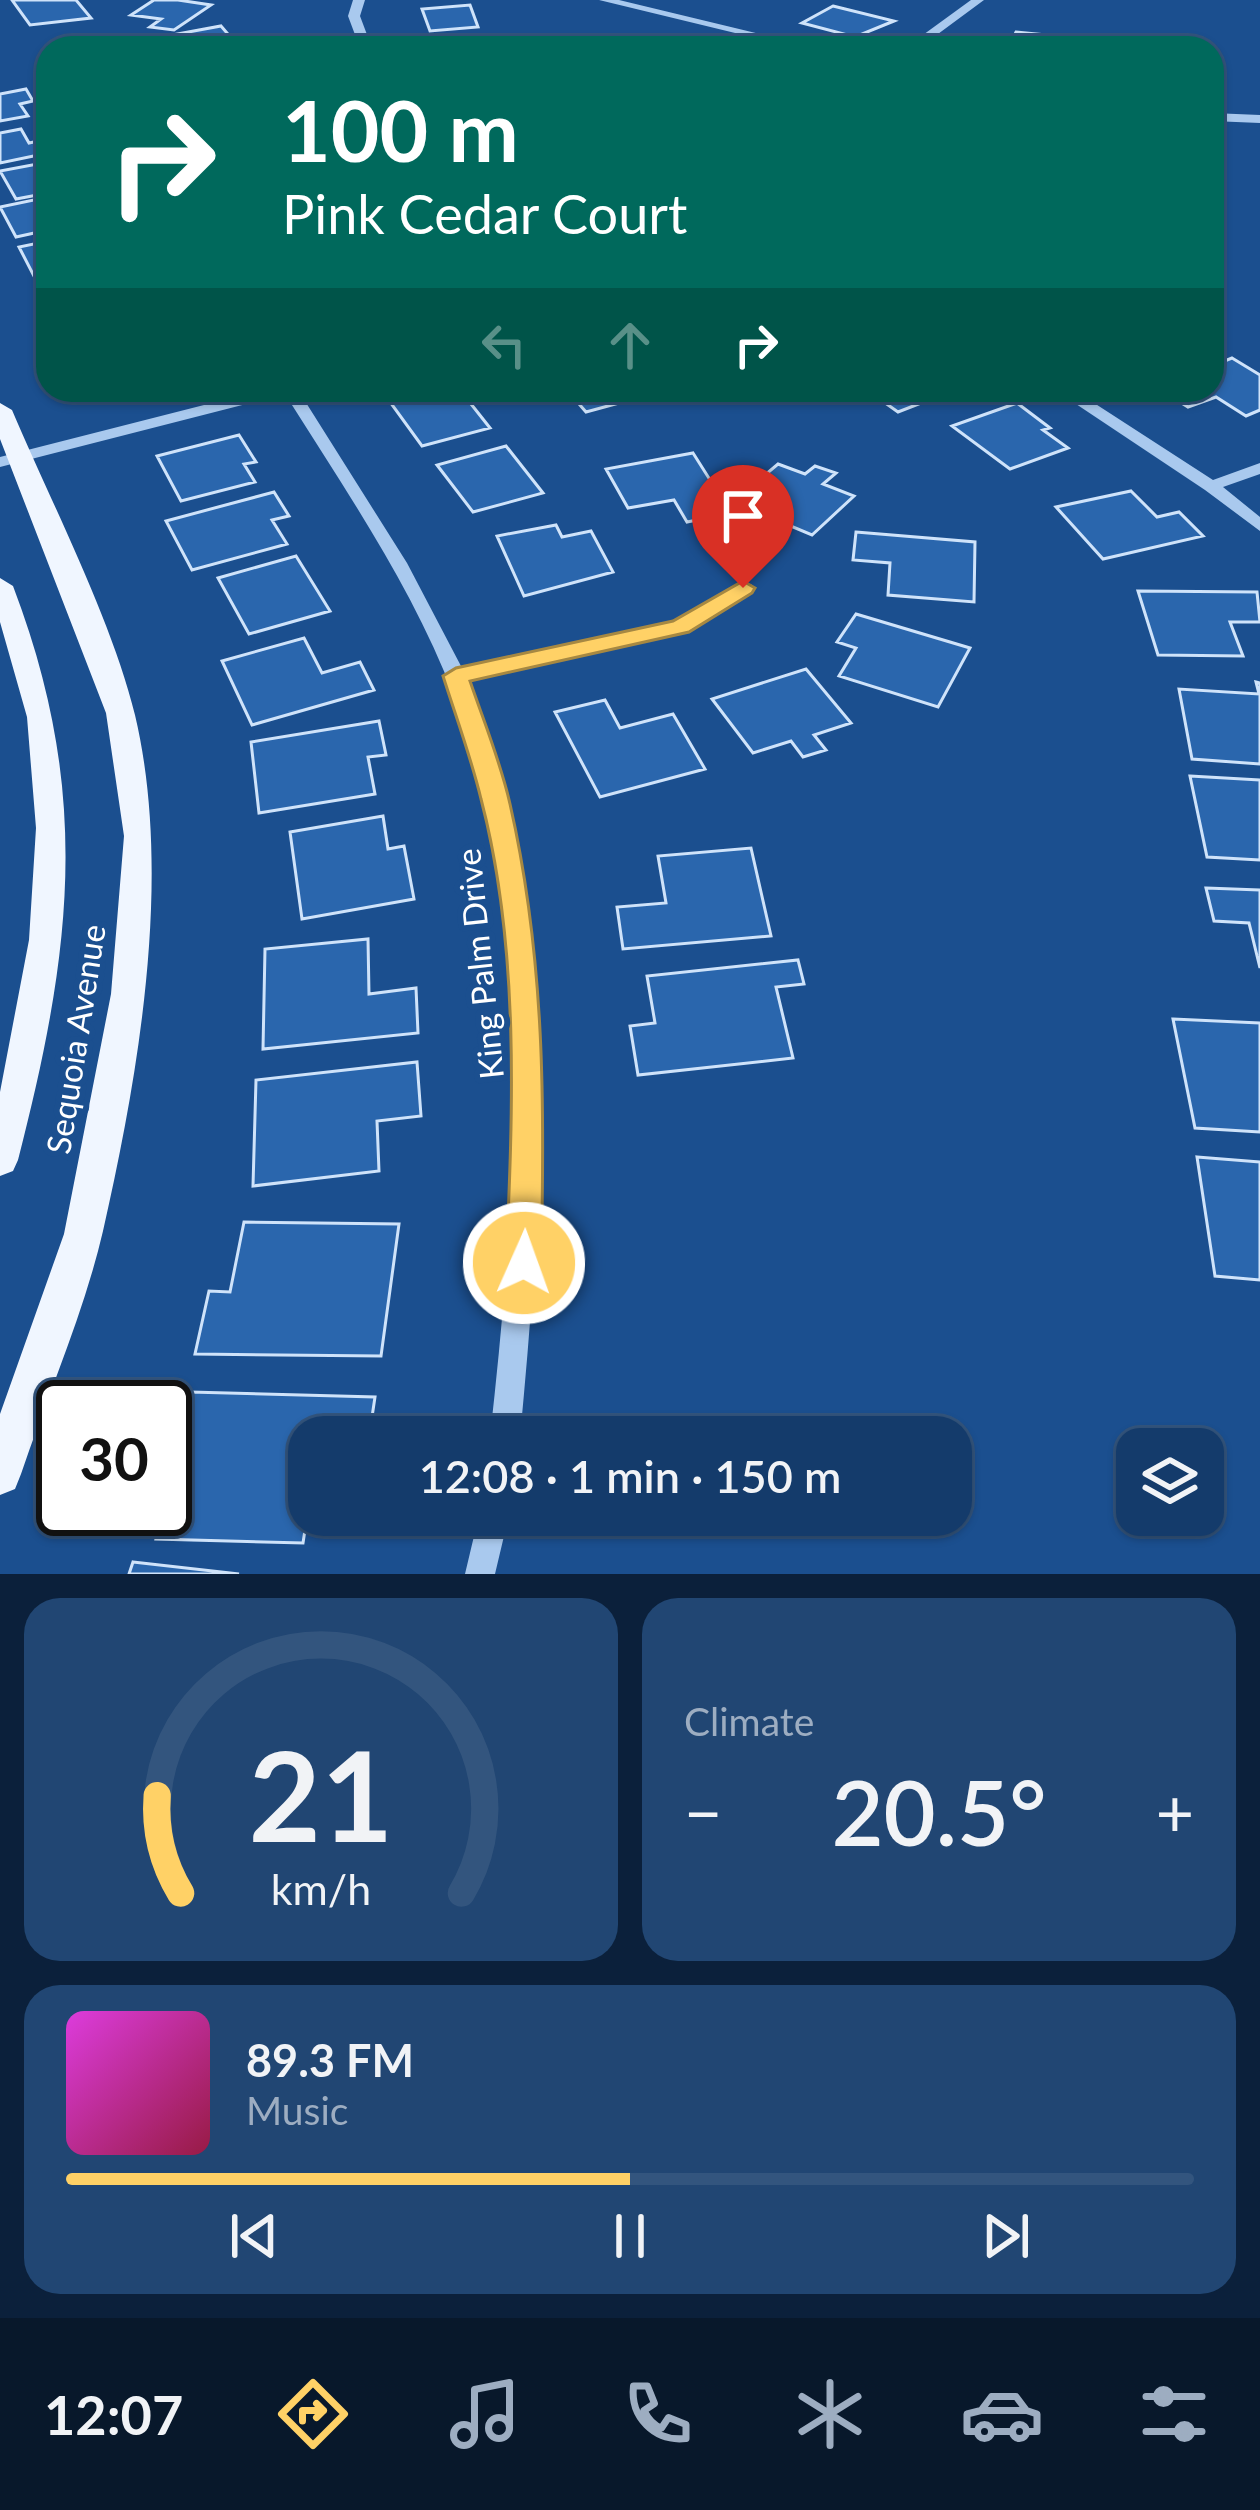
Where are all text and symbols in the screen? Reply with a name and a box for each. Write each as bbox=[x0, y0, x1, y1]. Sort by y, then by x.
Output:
text: 100 m bbox=[282, 79, 519, 180]
icon: right bbox=[84, 84, 240, 240]
text: Pink Cedar Court bbox=[282, 181, 687, 246]
icon: left bbox=[471, 312, 537, 378]
icon: ahead bbox=[597, 312, 663, 378]
icon: right bbox=[723, 312, 789, 378]
pin bbox=[692, 465, 794, 588]
icon: arrive bbox=[710, 483, 776, 549]
street label: King Palm Drive bbox=[447, 847, 511, 1081]
street label: Sequoia Avenue bbox=[37, 921, 113, 1157]
position arrow bbox=[461, 1200, 587, 1326]
speed limit sign: 30 bbox=[36, 1380, 192, 1536]
map controls bbox=[1116, 1428, 1224, 1536]
button: layers bbox=[1116, 1428, 1224, 1536]
text: 12:08 · 1 min · 150 m bbox=[419, 1449, 841, 1503]
text: Climate bbox=[684, 1698, 814, 1744]
text: 21 bbox=[249, 1719, 393, 1869]
text: 20.5° bbox=[831, 1757, 1047, 1865]
text: − bbox=[684, 1772, 722, 1851]
text: + bbox=[1156, 1772, 1194, 1851]
text: km/h bbox=[271, 1862, 371, 1913]
text: 89.3 FM bbox=[246, 2033, 414, 2087]
text: Music bbox=[246, 2087, 348, 2133]
icon: previous bbox=[221, 2203, 287, 2269]
icon: pause bbox=[597, 2203, 663, 2269]
icon: next bbox=[973, 2203, 1039, 2269]
icon: directions bbox=[271, 2372, 355, 2456]
icon: music bbox=[443, 2372, 527, 2456]
icon: phone bbox=[616, 2372, 700, 2456]
icon: climate bbox=[788, 2372, 872, 2456]
icon: car bbox=[960, 2372, 1044, 2456]
icon: filters bbox=[1132, 2372, 1216, 2456]
text: 12:07 bbox=[44, 2382, 183, 2447]

